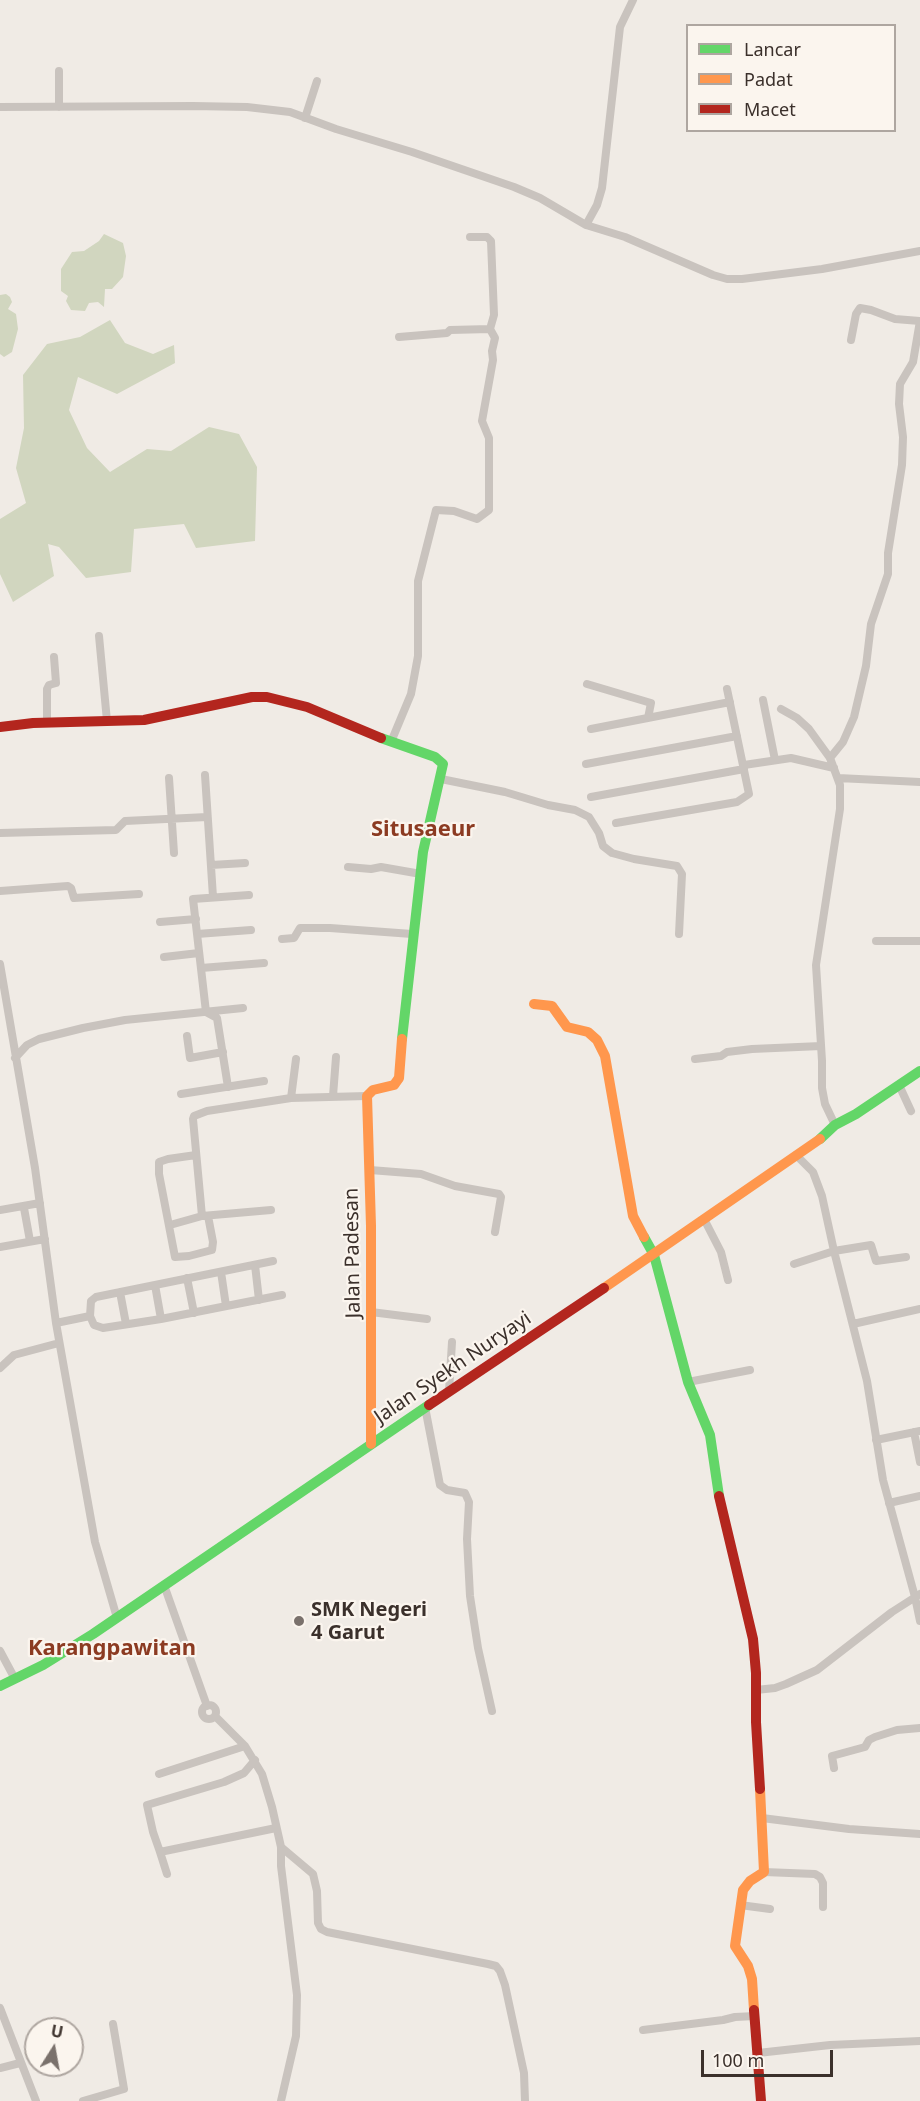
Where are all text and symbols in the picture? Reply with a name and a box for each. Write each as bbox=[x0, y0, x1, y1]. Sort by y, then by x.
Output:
legend bbox=[686, 24, 896, 132]
text: Lancar bbox=[744, 37, 801, 61]
text: Padat bbox=[744, 67, 793, 91]
text: Macet bbox=[744, 97, 796, 121]
district label: Situsaeur bbox=[371, 817, 475, 843]
street label: Jalan Padesan bbox=[340, 1187, 366, 1319]
street label: Jalan Syekh Nuryayi bbox=[370, 1307, 536, 1429]
place label: SMK Negeri 4 Garut bbox=[311, 1598, 427, 1645]
marker: SMK Negeri 4 Garut bbox=[292, 1614, 306, 1628]
district label: Karangpawitan bbox=[28, 1636, 196, 1662]
north arrow bbox=[24, 2017, 84, 2077]
text: U bbox=[49, 2019, 65, 2043]
scale bar bbox=[704, 2038, 836, 2076]
text: 100 m bbox=[712, 2048, 764, 2072]

